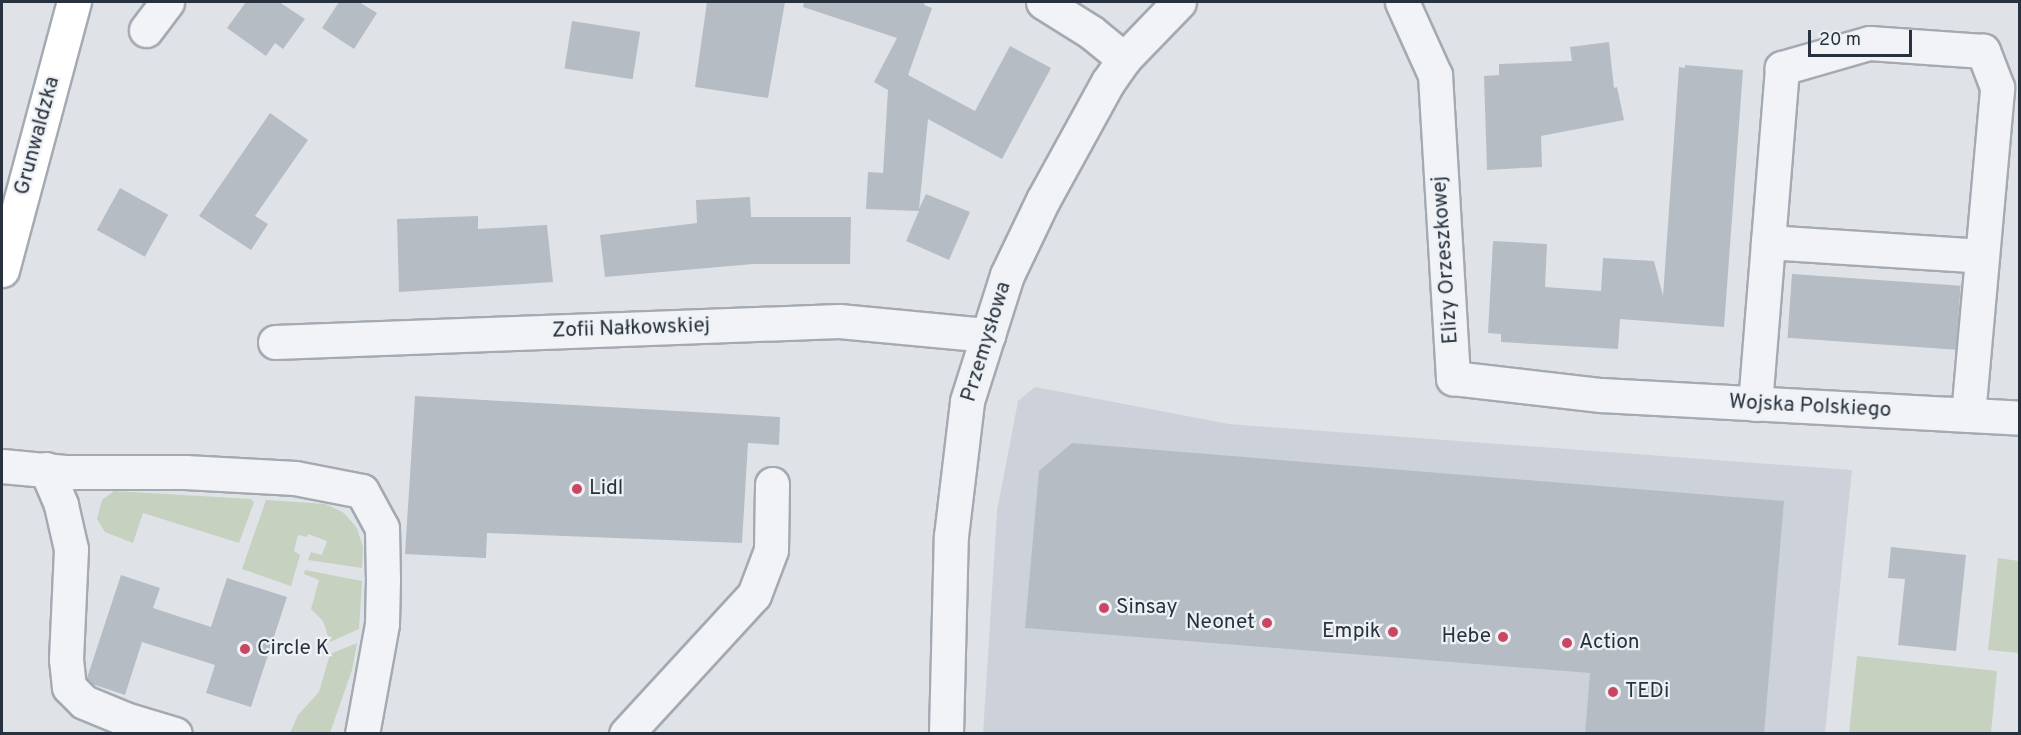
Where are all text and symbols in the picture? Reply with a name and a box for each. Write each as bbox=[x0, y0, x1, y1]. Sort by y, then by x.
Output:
scale bar bbox=[1811, 18, 1914, 56]
text: 20 m bbox=[1819, 29, 1861, 52]
street label: Grunwaldzka bbox=[10, 74, 66, 198]
street label: Elizy Orzeszkowej bbox=[1428, 175, 1464, 345]
street label: Przemysłowa bbox=[957, 279, 1017, 405]
street label: Zofii Nałkowskiej bbox=[552, 314, 710, 344]
street label: Wojska Polskiego bbox=[1728, 390, 1892, 424]
place label: Lidl bbox=[589, 476, 623, 502]
marker: Lidl bbox=[570, 482, 584, 496]
place label: Sinsay bbox=[1116, 595, 1177, 621]
marker: Sinsay bbox=[1097, 601, 1111, 615]
place label: Neonet bbox=[1186, 610, 1255, 636]
marker: Neonet bbox=[1260, 616, 1274, 630]
place label: Empik bbox=[1322, 619, 1381, 645]
place label: Hebe bbox=[1442, 624, 1491, 650]
marker: Empik bbox=[1386, 625, 1400, 639]
marker: Hebe bbox=[1496, 630, 1510, 644]
place label: Action bbox=[1579, 630, 1640, 656]
place label: Circle K bbox=[257, 636, 330, 662]
marker: Action bbox=[1560, 636, 1574, 650]
marker: Circle K bbox=[238, 642, 252, 656]
place label: TEDi bbox=[1625, 679, 1669, 705]
marker: TEDi bbox=[1606, 685, 1620, 699]

